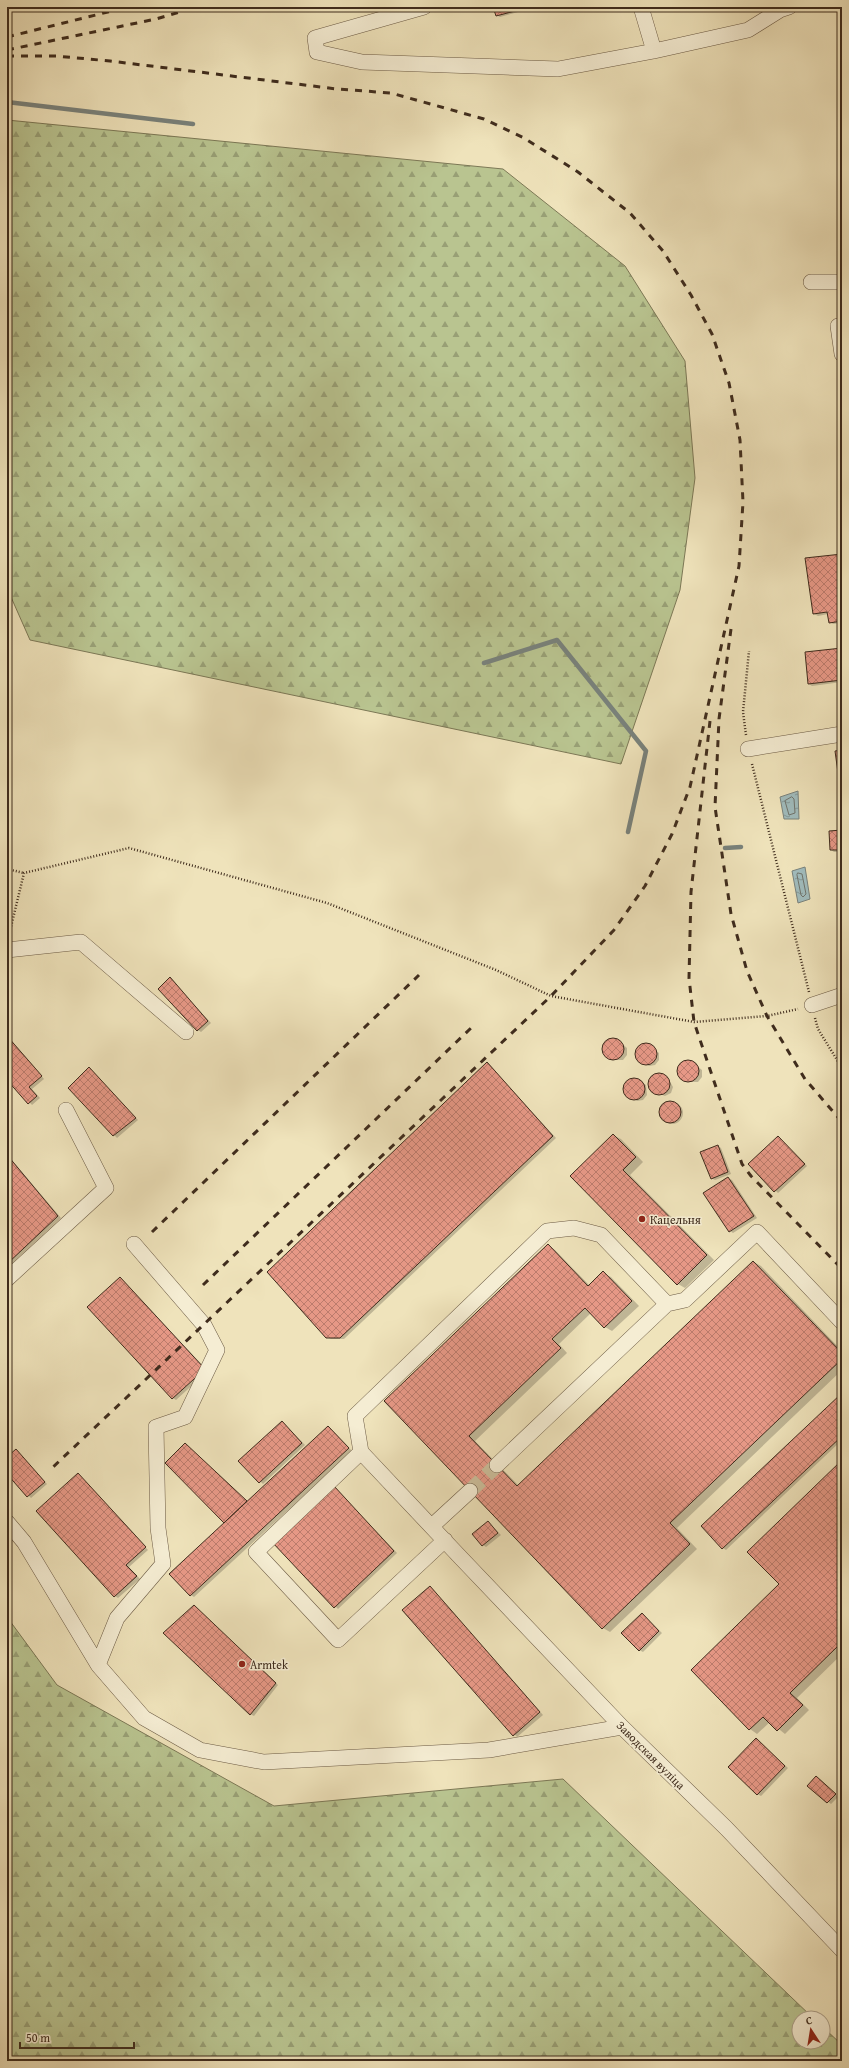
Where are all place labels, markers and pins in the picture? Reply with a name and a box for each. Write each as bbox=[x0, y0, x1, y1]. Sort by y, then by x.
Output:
place label: Кацельня bbox=[650, 1211, 701, 1228]
marker: Кацельня bbox=[637, 1214, 647, 1224]
place label: Armtek bbox=[250, 1656, 289, 1673]
marker: Armtek bbox=[237, 1659, 247, 1669]

